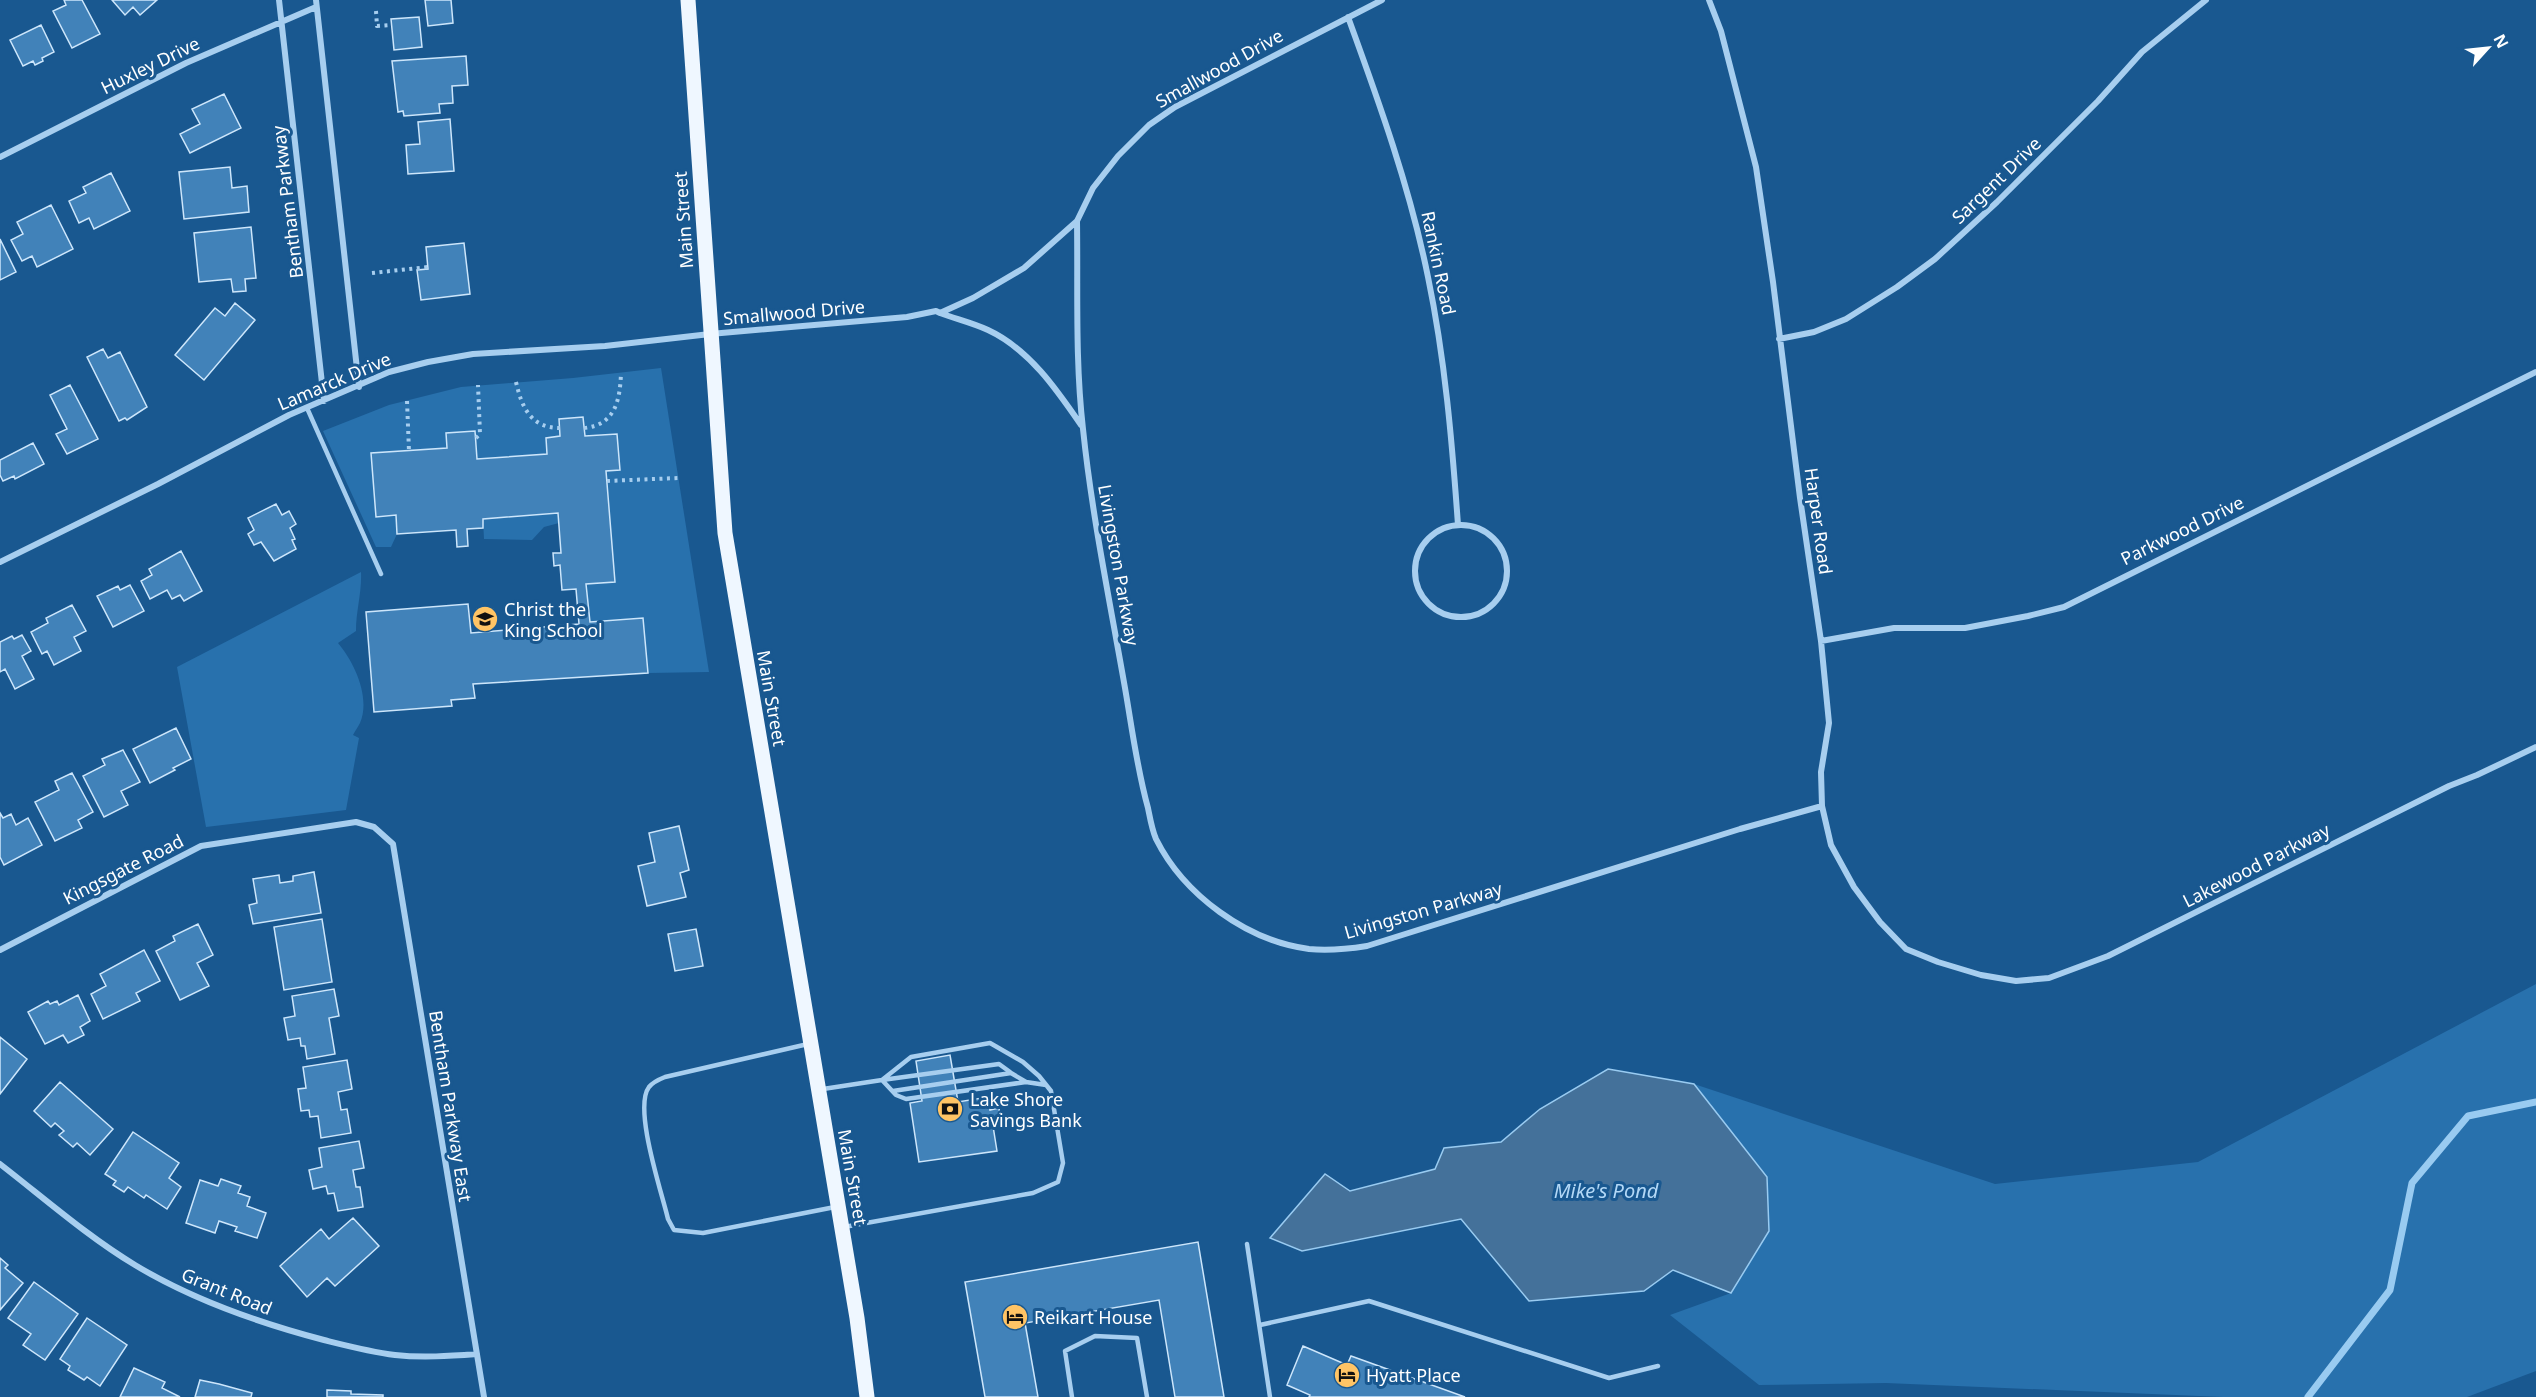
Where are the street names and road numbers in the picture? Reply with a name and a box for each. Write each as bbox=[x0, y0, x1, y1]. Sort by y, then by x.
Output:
street label: Smallwood Drive bbox=[1151, 23, 1287, 113]
street label: Huxley Drive bbox=[97, 31, 203, 99]
street label: Bentham Parkway bbox=[266, 123, 308, 280]
street label: Sargent Drive bbox=[1946, 131, 2046, 229]
street label: Main Street bbox=[668, 170, 698, 269]
street label: Rankin Road bbox=[1416, 209, 1462, 317]
street label: Smallwood Drive bbox=[722, 294, 866, 330]
street label: Lamarck Drive bbox=[274, 346, 394, 416]
street label: Harper Road bbox=[1800, 466, 1838, 576]
street label: Livingston Parkway bbox=[1093, 482, 1145, 648]
street label: Parkwood Drive bbox=[2116, 490, 2248, 570]
street label: Main Street bbox=[752, 648, 792, 748]
street label: Lakewood Parkway bbox=[2178, 817, 2334, 912]
street label: Kingsgate Road bbox=[59, 828, 187, 910]
street label: Livingston Parkway bbox=[1341, 876, 1506, 944]
street label: Bentham Parkway East bbox=[424, 1009, 478, 1204]
street label: Main Street bbox=[833, 1127, 873, 1227]
street label: Grant Road bbox=[178, 1262, 276, 1320]

